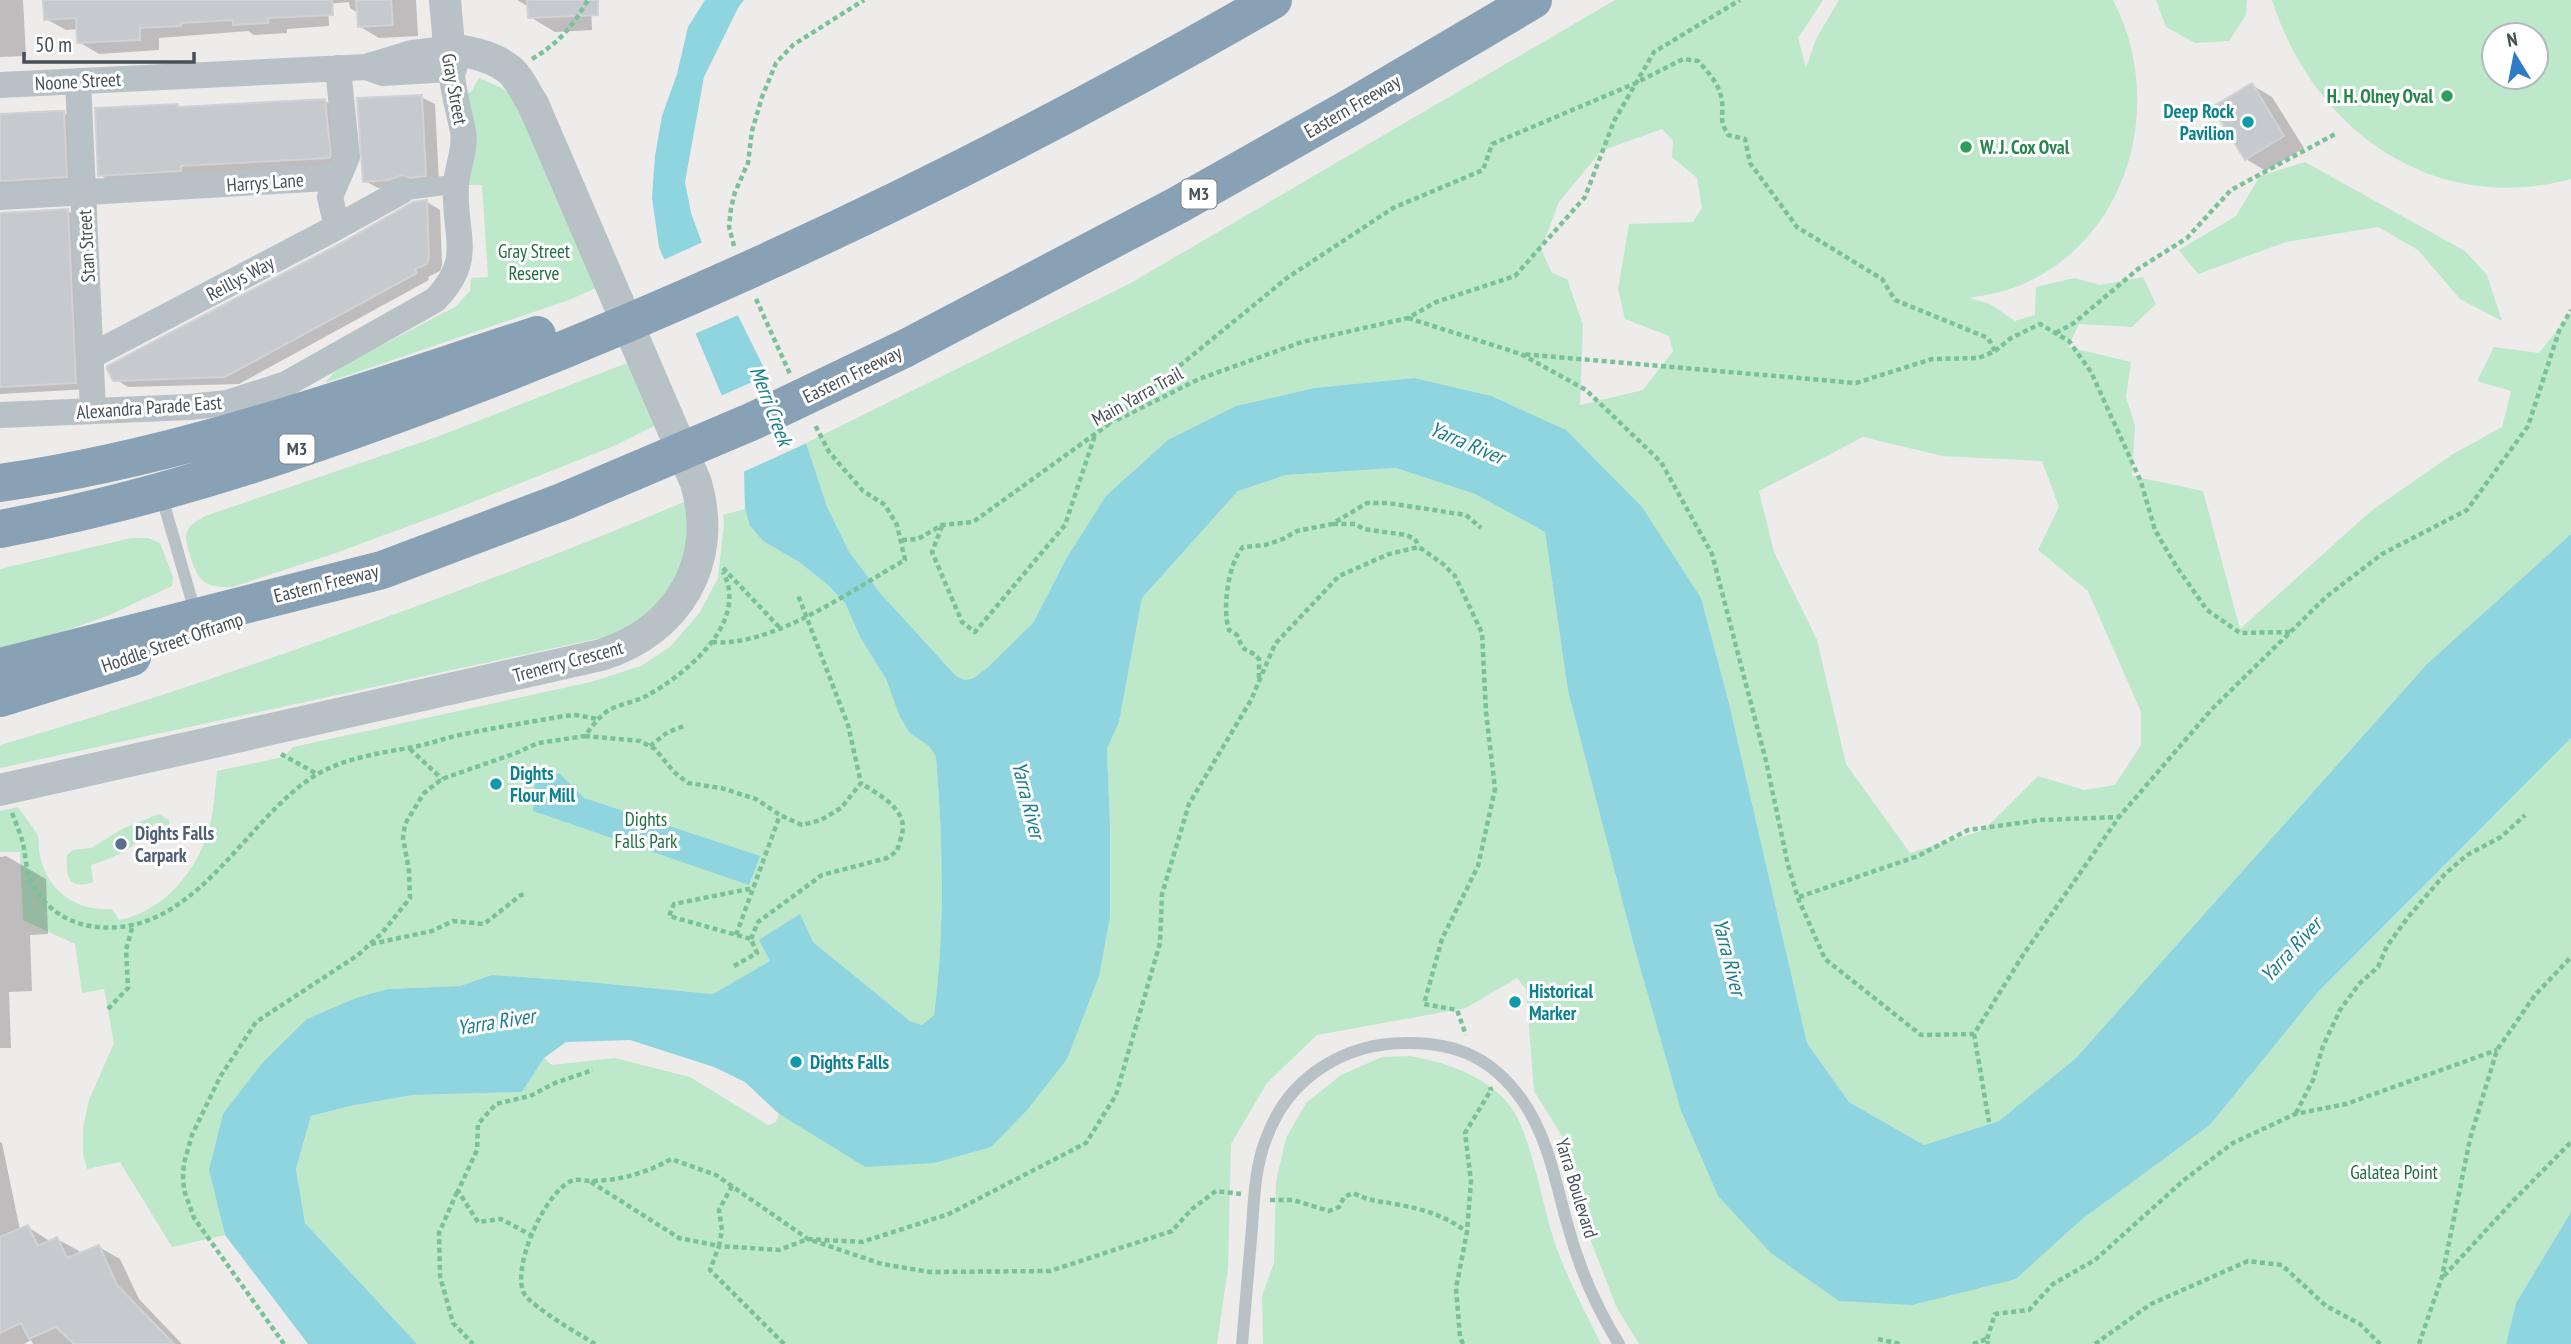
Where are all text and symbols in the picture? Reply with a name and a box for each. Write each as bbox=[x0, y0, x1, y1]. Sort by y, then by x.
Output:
scale bar bbox=[24, 21, 194, 65]
north arrow bbox=[2480, 21, 2550, 91]
text: N bbox=[2505, 27, 2519, 52]
text: 50 m bbox=[35, 31, 72, 58]
street label: Gray Street bbox=[437, 51, 473, 127]
street label: Noone Street bbox=[34, 67, 122, 95]
street label: Eastern Freeway bbox=[1300, 68, 1405, 143]
place label: H. H. Olney Oval bbox=[2327, 84, 2433, 108]
marker: H. H. Olney Oval bbox=[2439, 88, 2455, 104]
place label: Deep Rock Pavilion bbox=[2163, 99, 2234, 145]
marker: Deep Rock Pavilion bbox=[2240, 114, 2256, 130]
place label: W. J. Cox Oval bbox=[1979, 135, 2070, 159]
marker: W. J. Cox Oval bbox=[1958, 139, 1974, 155]
street label: Harrys Lane bbox=[226, 167, 304, 197]
road number: M3 bbox=[1182, 180, 1216, 209]
street label: Stan Street bbox=[72, 208, 100, 283]
park label: Gray Street Reserve bbox=[498, 239, 571, 285]
street label: Reillys Way bbox=[202, 250, 279, 306]
street label: Eastern Freeway bbox=[799, 339, 906, 408]
street label: Main Yarra Trail bbox=[1087, 361, 1187, 431]
water label: Merri Creek bbox=[744, 362, 800, 452]
street label: Alexandra Parade East bbox=[75, 390, 223, 424]
water label: Yarra River bbox=[1426, 415, 1511, 472]
road number: M3 bbox=[280, 434, 314, 463]
street label: Eastern Freeway bbox=[271, 558, 382, 608]
street label: Hoddle Street Offramp bbox=[98, 607, 246, 677]
street label: Trenerry Crescent bbox=[510, 635, 626, 687]
water label: Yarra River bbox=[1006, 759, 1052, 844]
place label: Dights Flour Mill bbox=[510, 761, 575, 807]
marker: Dights Flour Mill bbox=[488, 776, 504, 792]
park label: Dights Falls Park bbox=[615, 807, 678, 853]
place label: Dights Falls Carpark bbox=[135, 821, 215, 867]
marker: Dights Falls Carpark bbox=[113, 836, 129, 852]
water label: Yarra River bbox=[2254, 909, 2329, 988]
water label: Yarra River bbox=[1707, 916, 1753, 1001]
place label: Historical Marker bbox=[1529, 979, 1593, 1025]
marker: Historical Marker bbox=[1507, 994, 1523, 1010]
water label: Yarra River bbox=[455, 1002, 540, 1041]
place label: Dights Falls bbox=[810, 1050, 890, 1074]
marker: Dights Falls bbox=[788, 1054, 804, 1070]
street label: Yarra Boulevard bbox=[1550, 1135, 1604, 1241]
park label: Galatea Point bbox=[2350, 1160, 2438, 1184]

